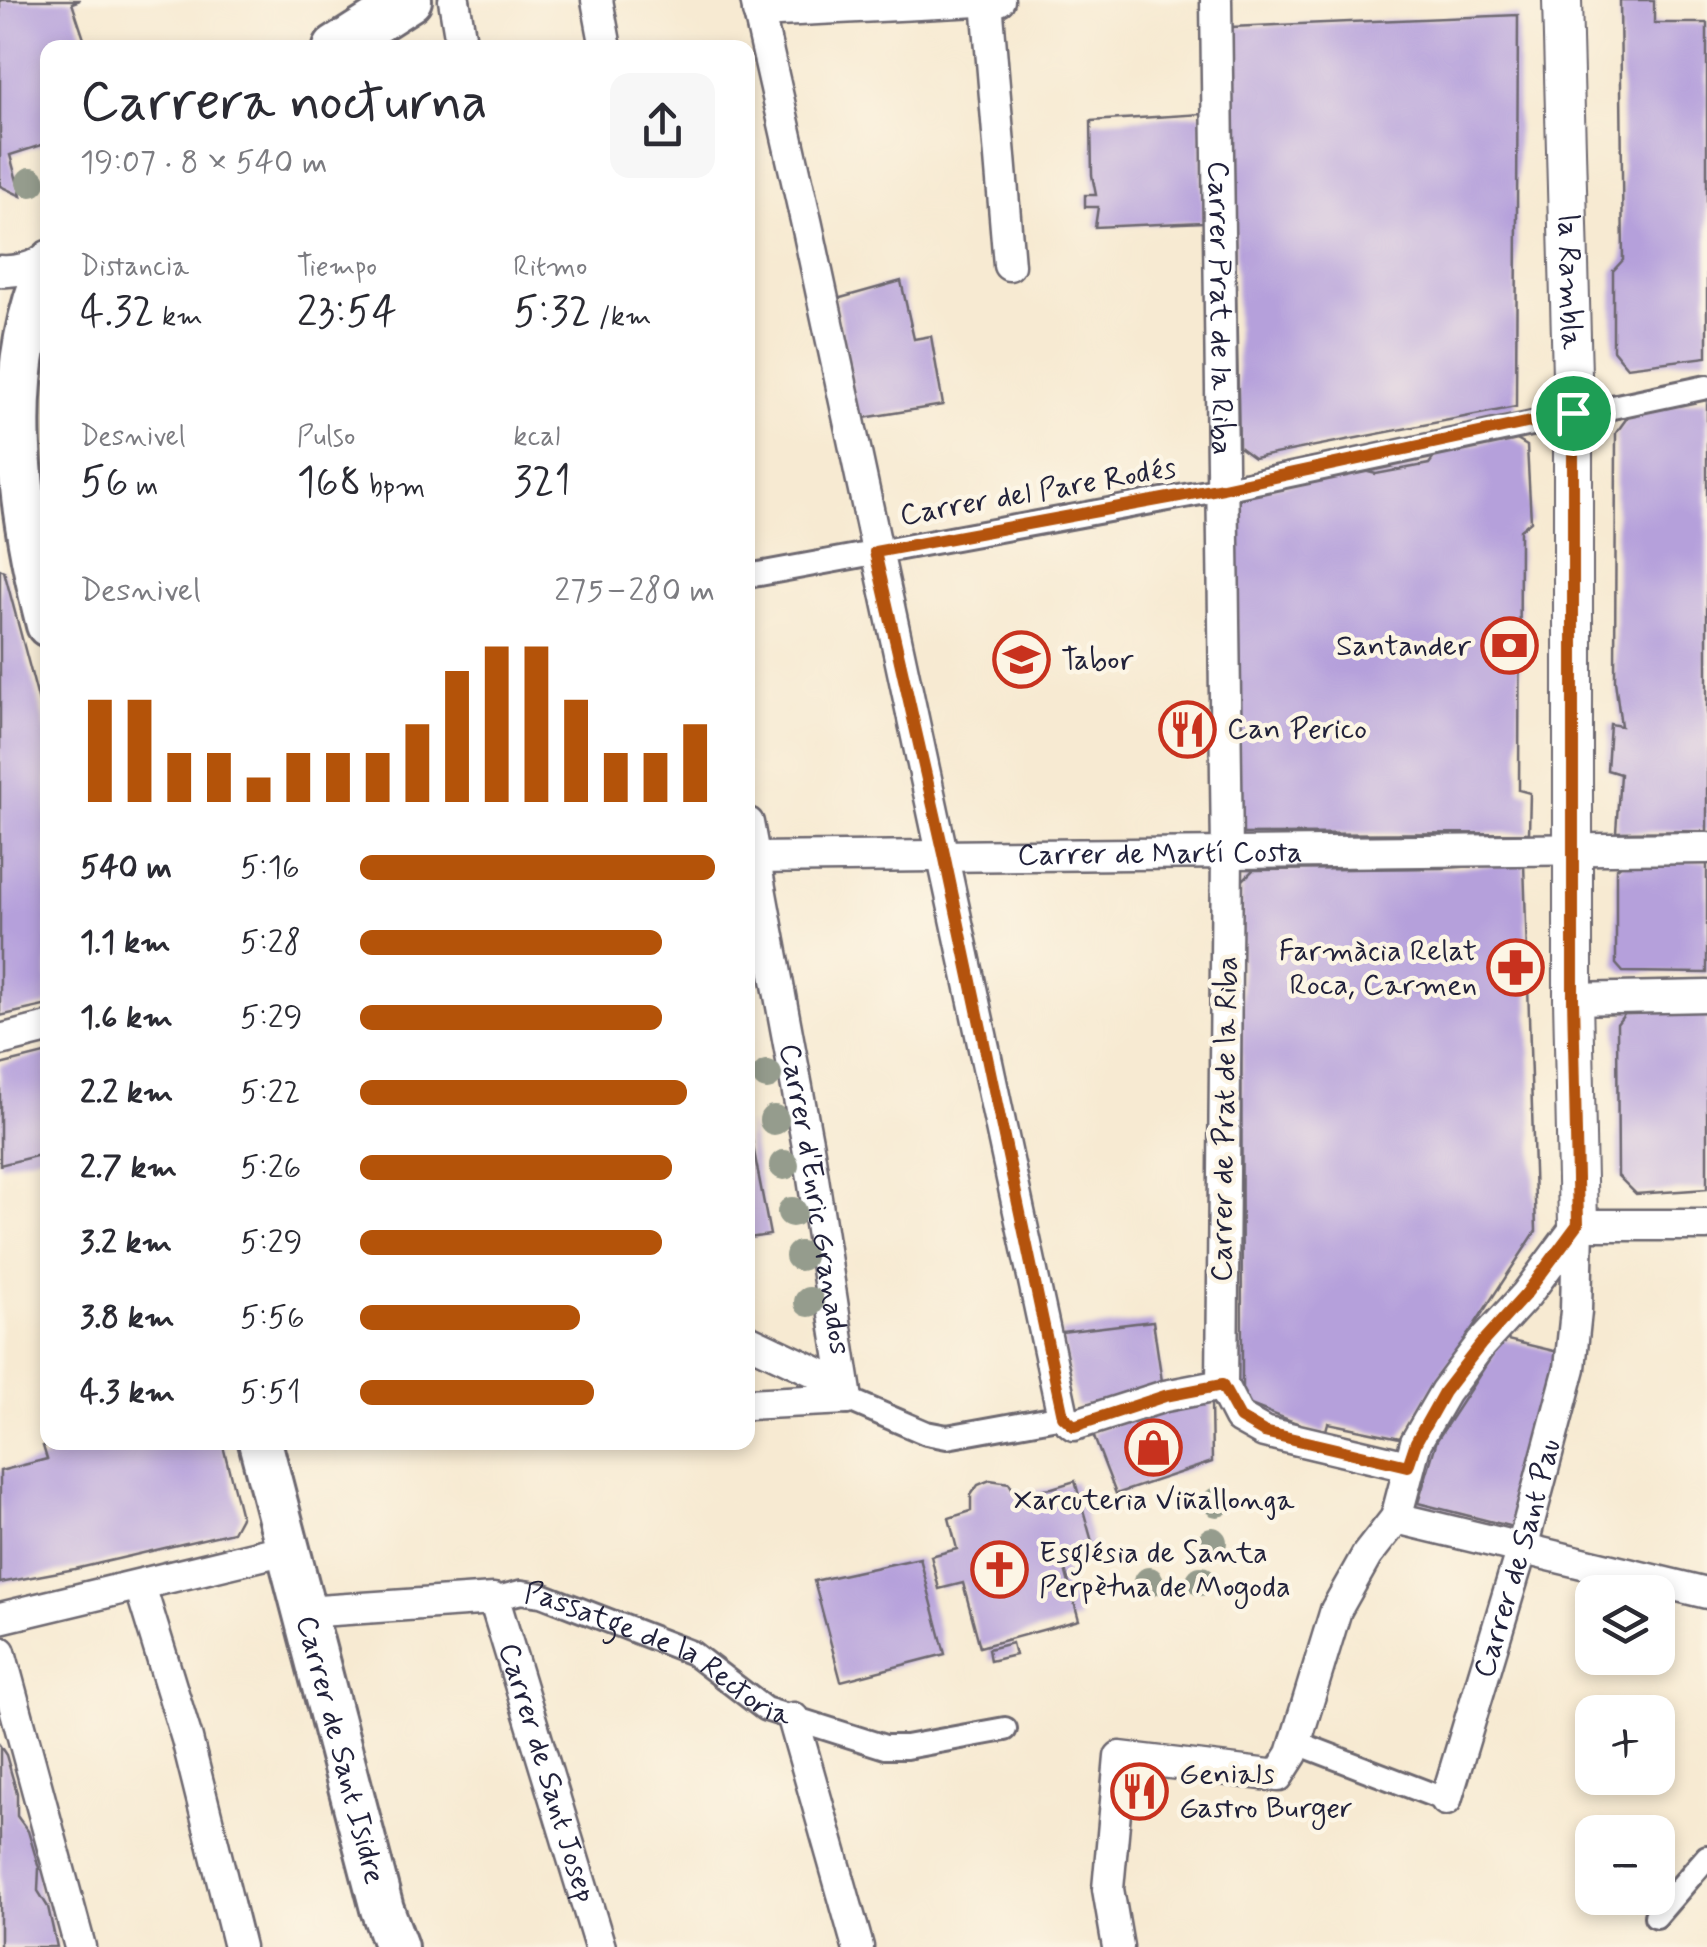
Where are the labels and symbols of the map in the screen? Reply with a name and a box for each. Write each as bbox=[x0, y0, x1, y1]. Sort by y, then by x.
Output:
street label: Carrer Prat de la Riba bbox=[1199, 161, 1241, 455]
street label: la Rambla bbox=[1548, 214, 1591, 351]
pin bbox=[1531, 371, 1616, 456]
street label: Carrer del Pare Rodés bbox=[897, 449, 1179, 535]
bank icon: Santander bbox=[1480, 616, 1540, 676]
place label: Santander bbox=[1336, 627, 1472, 666]
school or university icon: Tabor bbox=[992, 630, 1052, 690]
place label: Tabor bbox=[1061, 641, 1134, 680]
restaurant icon: Can Perico bbox=[1158, 699, 1218, 759]
place label: Can Perico bbox=[1227, 710, 1367, 749]
street label: Carrer de Martí Costa bbox=[1017, 833, 1303, 875]
place label: Farmàcia Relat Roca, Carmen bbox=[1279, 932, 1477, 1005]
pharmacy icon: Farmàcia Relat Roca, Carmen bbox=[1486, 938, 1546, 998]
street label: Carrer de Prat de la Riba bbox=[1203, 956, 1247, 1282]
street label: Carrer d'Enric Granados bbox=[770, 1040, 859, 1357]
shop icon: Xarcuteria Viñallonga bbox=[1124, 1417, 1184, 1477]
street label: Carrer de Sant Pau bbox=[1464, 1434, 1570, 1683]
place label: Xarcuteria Viñallonga bbox=[1014, 1481, 1295, 1520]
place label: Església de Santa Perpètua de Mogoda bbox=[1039, 1534, 1291, 1609]
church icon: Església de Santa Perpètua de Mogoda bbox=[970, 1540, 1030, 1600]
street label: Passatge de la Rectoria bbox=[522, 1573, 797, 1736]
street label: Carrer de Sant Isidre bbox=[287, 1611, 394, 1888]
street label: Carrer de Sant Josep bbox=[489, 1638, 605, 1907]
place label: Genials Gastro Burger bbox=[1179, 1755, 1353, 1830]
restaurant icon: Genials Gastro Burger bbox=[1110, 1761, 1170, 1821]

